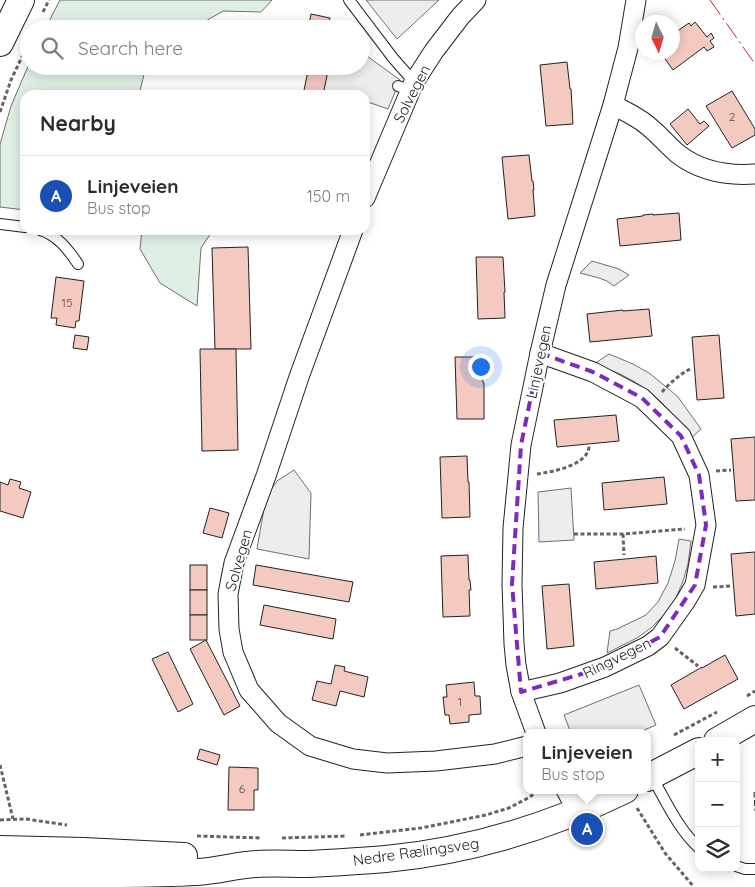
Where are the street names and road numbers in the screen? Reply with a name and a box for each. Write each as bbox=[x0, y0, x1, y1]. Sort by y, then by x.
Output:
street label: Solvegen bbox=[389, 61, 434, 126]
street label: Linjevegen bbox=[521, 323, 556, 400]
street label: Solvegen bbox=[221, 527, 256, 593]
street label: Ringvegen bbox=[579, 633, 654, 682]
street label: Nedre Rælingsveg bbox=[352, 833, 480, 870]

